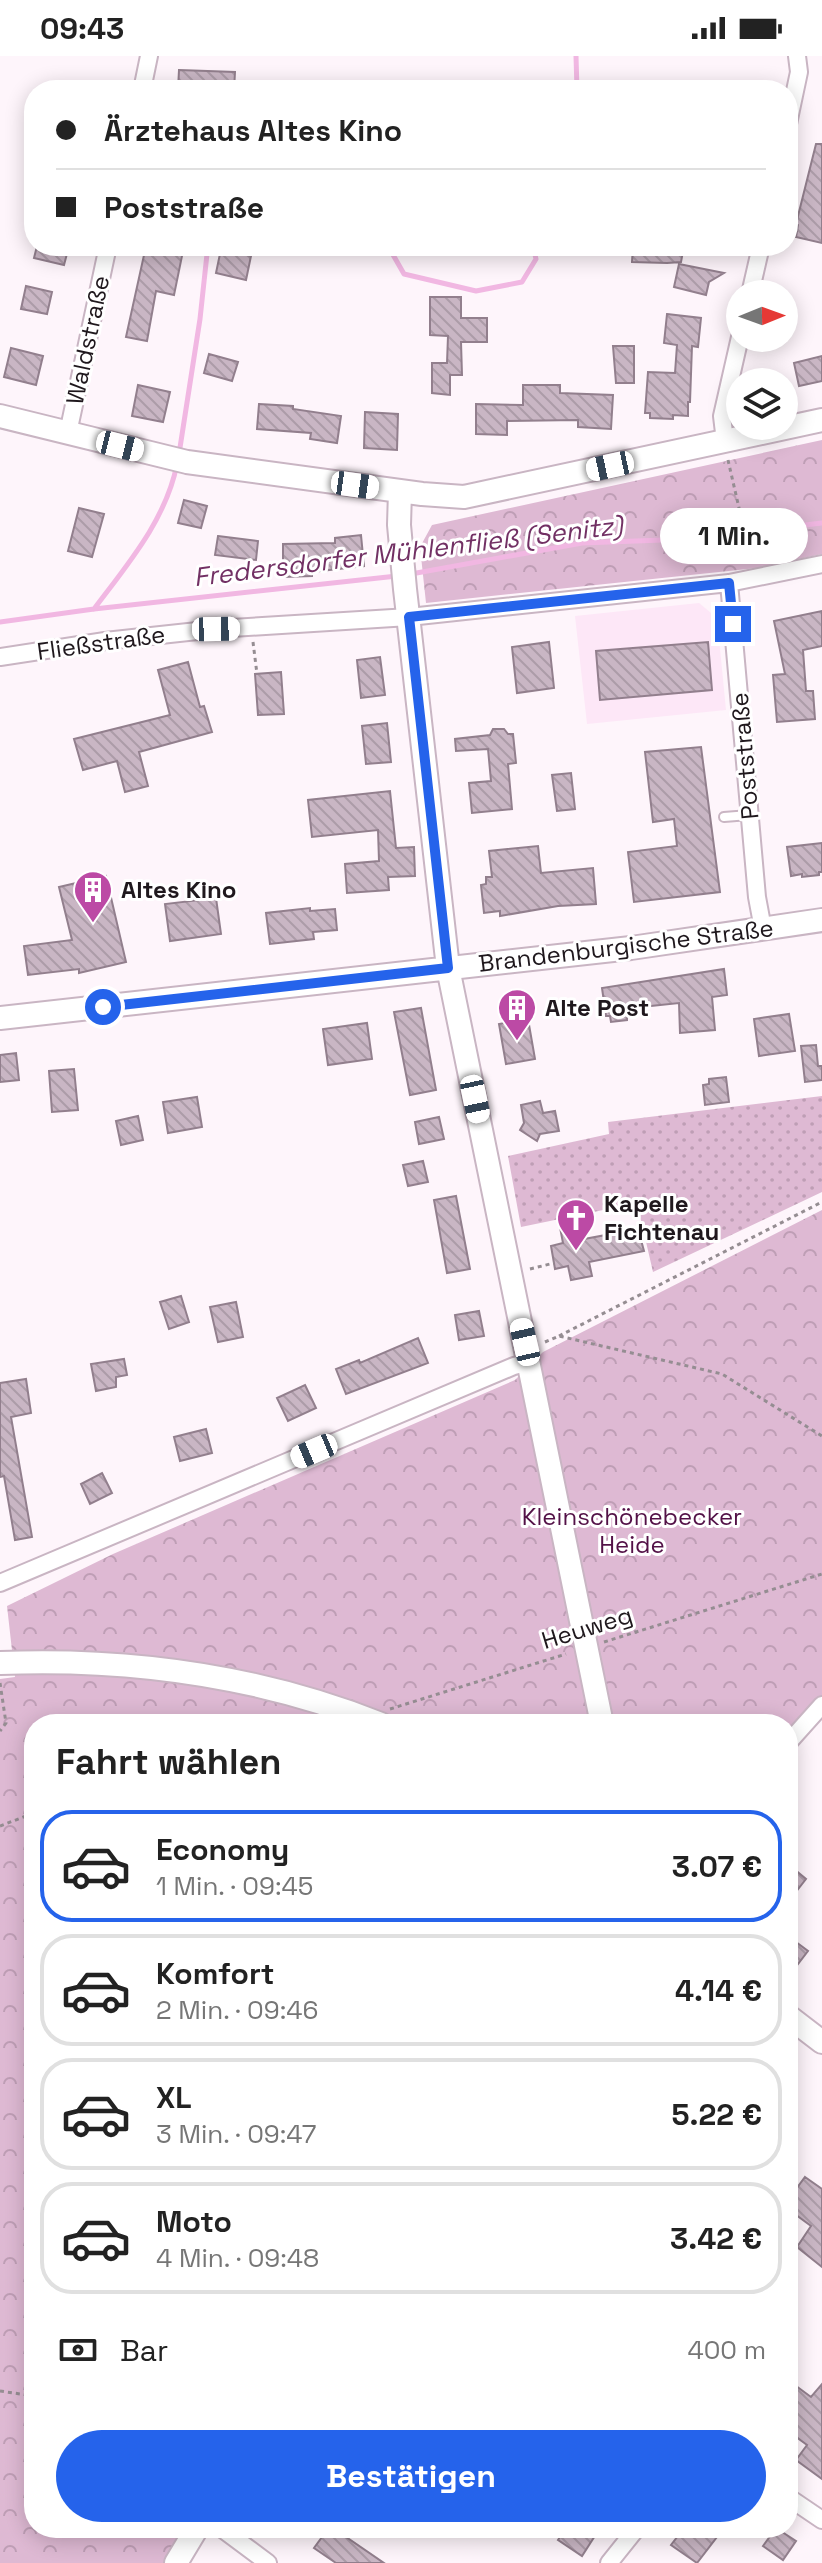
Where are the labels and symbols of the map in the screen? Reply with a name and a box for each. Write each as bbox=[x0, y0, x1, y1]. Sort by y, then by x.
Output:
street label: Waldstraße bbox=[59, 273, 116, 407]
north arrow bbox=[726, 280, 798, 352]
car bbox=[94, 429, 146, 463]
car bbox=[584, 449, 636, 483]
car bbox=[330, 470, 380, 500]
water label: Fredersdorfer Mühlenfließ (Senitz) bbox=[192, 508, 627, 594]
callout: 1 Min. bbox=[659, 508, 807, 564]
route end bbox=[715, 606, 751, 642]
car bbox=[192, 617, 240, 641]
street label: Fließstraße bbox=[35, 618, 167, 667]
street label: Poststraße bbox=[724, 691, 765, 821]
building icon: Altes Kino bbox=[72, 869, 114, 924]
place label: Altes Kino bbox=[121, 874, 237, 905]
street label: Brandenburgische Straße bbox=[477, 912, 775, 979]
building icon: Alte Post bbox=[496, 987, 538, 1042]
route start bbox=[85, 989, 121, 1025]
place label: Alte Post bbox=[545, 992, 649, 1023]
car bbox=[458, 1073, 492, 1125]
place label: Kapelle Fichtenau bbox=[604, 1188, 719, 1247]
church icon: Kapelle Fichtenau bbox=[555, 1197, 597, 1252]
car bbox=[508, 1316, 542, 1368]
car bbox=[287, 1431, 341, 1471]
park label: Kleinschönebecker Heide bbox=[522, 1501, 742, 1560]
street label: Heuweg bbox=[538, 1599, 636, 1656]

